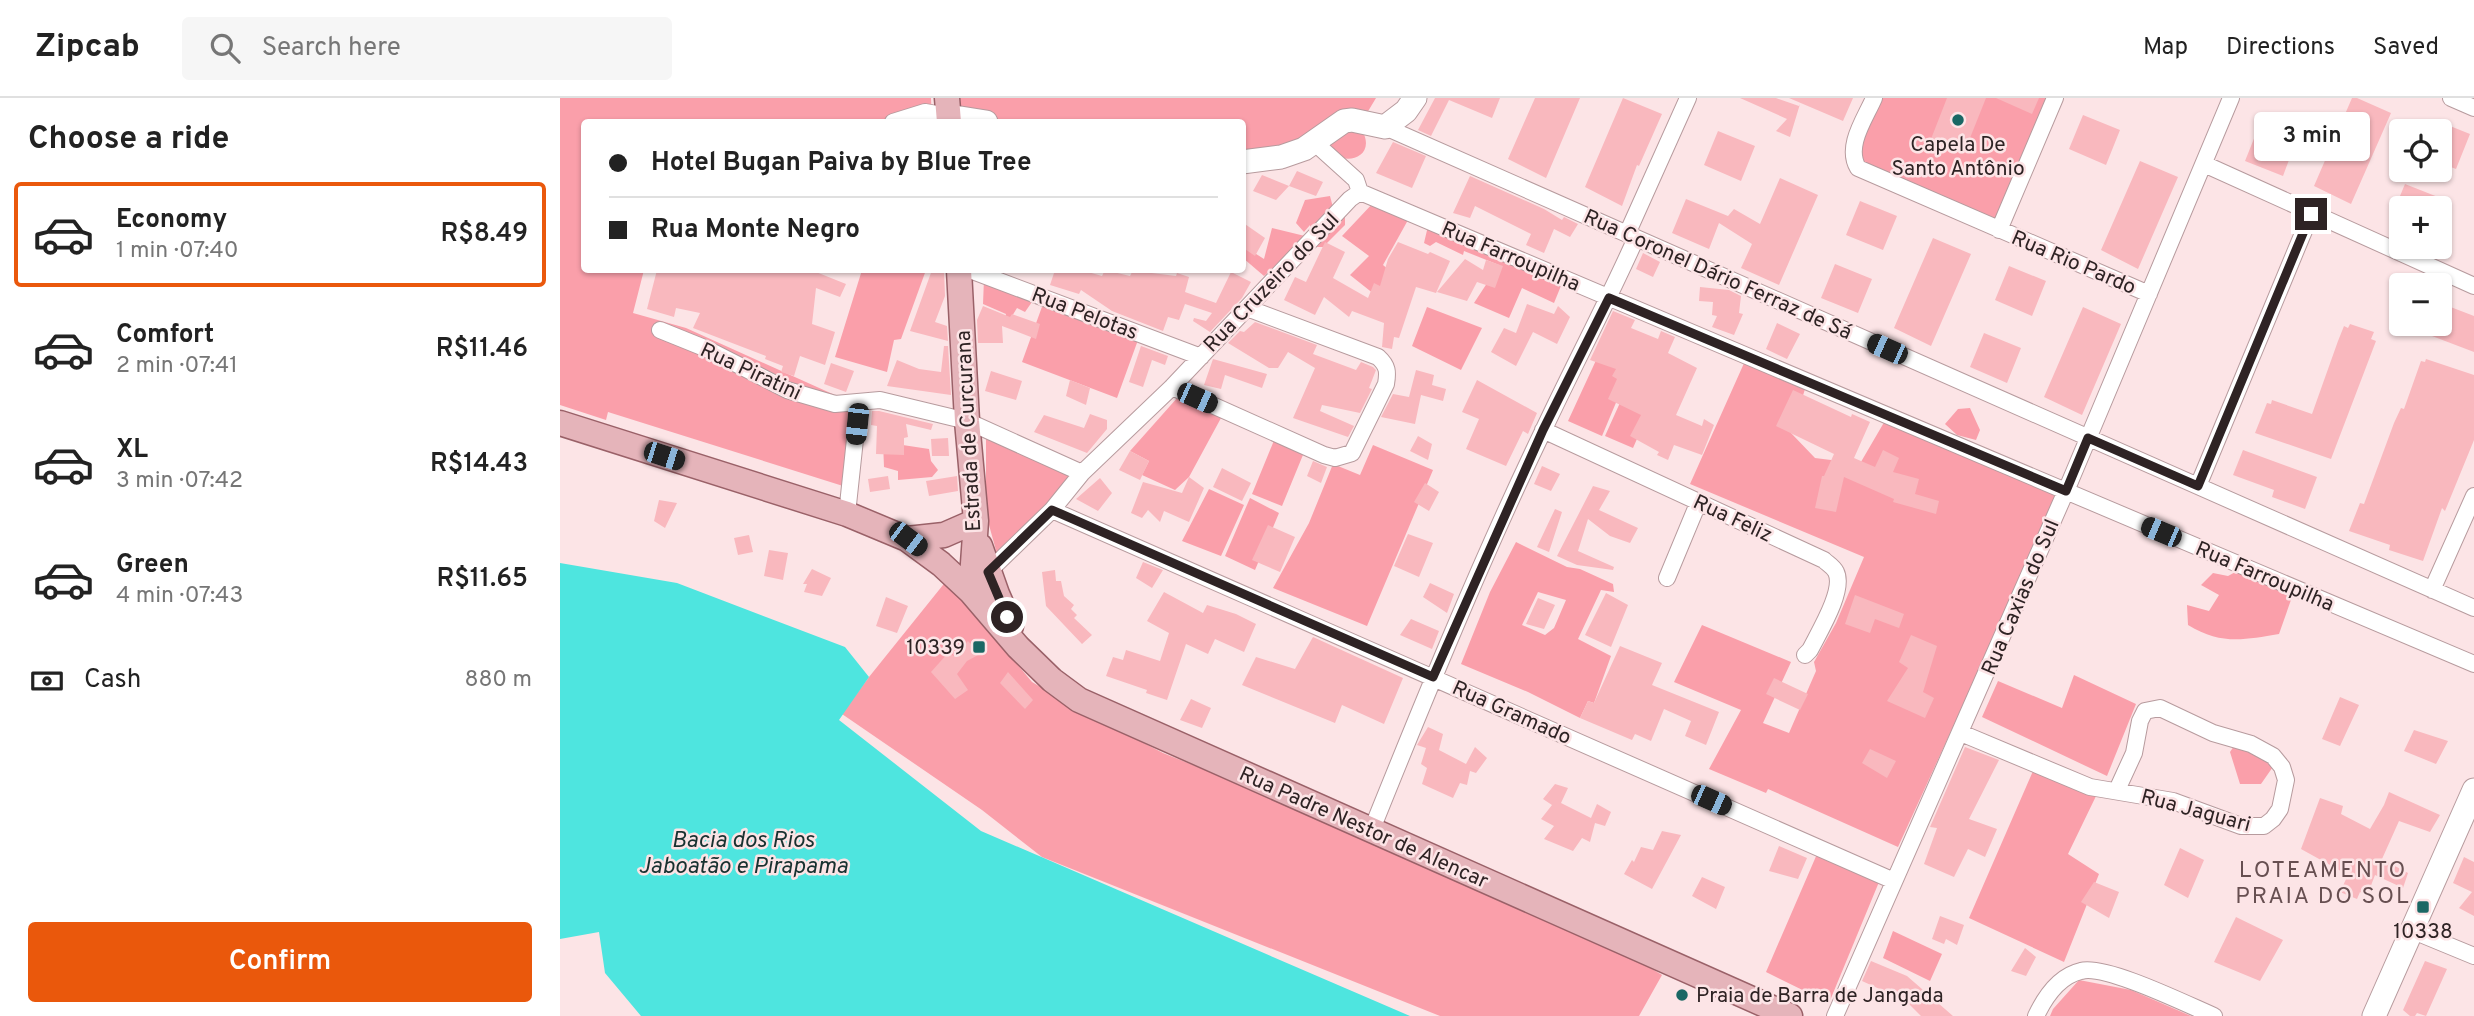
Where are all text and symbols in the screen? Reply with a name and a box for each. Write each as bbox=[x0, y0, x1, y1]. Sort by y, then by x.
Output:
search box bbox=[182, 17, 672, 80]
text: Zipcab bbox=[35, 27, 140, 69]
icon: search bbox=[206, 29, 244, 67]
text: Search here bbox=[262, 32, 401, 65]
text: Map bbox=[2143, 33, 2188, 63]
text: Directions bbox=[2226, 33, 2335, 63]
text: Saved bbox=[2373, 33, 2439, 63]
marker: Capela De Santo Antônio bbox=[1950, 112, 1966, 128]
callout: 3 min bbox=[2253, 113, 2369, 162]
map controls bbox=[2389, 119, 2452, 336]
button: locate bbox=[2389, 119, 2452, 182]
text: Choose a ride bbox=[28, 120, 229, 160]
text: 3 min bbox=[2282, 122, 2342, 151]
place label: Capela De Santo Antônio bbox=[1891, 132, 2025, 183]
text: Hotel Bugan Paiva by Blue Tree bbox=[651, 147, 1031, 180]
button: + bbox=[2389, 196, 2452, 259]
route end bbox=[2295, 198, 2327, 230]
icon: car bbox=[32, 203, 95, 266]
text: Economy bbox=[116, 204, 227, 237]
street label: Rua Coronel Dário Ferraz de Sá bbox=[1579, 204, 1856, 347]
street label: Rua Cruzeiro do Sul bbox=[1198, 207, 1346, 359]
text: Rua Monte Negro bbox=[651, 214, 860, 247]
street label: Rua Farroupilha bbox=[1437, 216, 1584, 299]
text: R$8.49 bbox=[441, 218, 528, 251]
street label: Rua Rio Pardo bbox=[2007, 225, 2140, 302]
text: 1 min · 07:40 bbox=[116, 237, 238, 266]
button: − bbox=[2389, 273, 2452, 336]
street label: Rua Pelotas bbox=[1027, 282, 1142, 347]
icon: car bbox=[32, 318, 95, 381]
text: Comfort bbox=[116, 319, 214, 352]
street label: Estrada de Curcurana bbox=[951, 330, 988, 532]
car bbox=[1864, 331, 1911, 367]
text: R$11.46 bbox=[436, 333, 528, 366]
street label: Rua Piratini bbox=[695, 337, 805, 408]
text: 2 min · 07:41 bbox=[116, 352, 238, 381]
car bbox=[1174, 380, 1221, 416]
car bbox=[845, 402, 870, 446]
icon: car bbox=[32, 433, 95, 496]
text: XL bbox=[116, 434, 148, 467]
car bbox=[641, 440, 688, 472]
text: R$14.43 bbox=[430, 448, 528, 481]
text: 3 min · 07:42 bbox=[116, 467, 243, 496]
street label: Rua Feliz bbox=[1688, 489, 1776, 549]
car bbox=[2138, 514, 2185, 550]
street label: Rua Caxias do Sul bbox=[1976, 515, 2066, 680]
car bbox=[885, 518, 932, 560]
street label: Rua Farroupilha bbox=[2191, 536, 2338, 619]
icon: car bbox=[32, 548, 95, 611]
text: Green bbox=[116, 549, 189, 582]
text: R$11.65 bbox=[436, 563, 528, 596]
text: 4 min · 07:43 bbox=[116, 582, 243, 611]
route start bbox=[991, 601, 1023, 633]
place label: 10339 bbox=[906, 635, 965, 662]
marker: 10339 bbox=[971, 639, 987, 655]
icon: cash bbox=[28, 662, 66, 700]
text: Cash bbox=[84, 664, 141, 697]
text: 880 m bbox=[464, 666, 532, 695]
street label: Rua Gramado bbox=[1447, 675, 1575, 752]
street label: Rua Padre Nestor de Alencar bbox=[1235, 761, 1492, 896]
car bbox=[1688, 782, 1735, 818]
street label: Rua Jaguari bbox=[2138, 784, 2254, 839]
water label: Bacia dos Rios Jaboatão e Pirapama bbox=[638, 827, 848, 882]
district label: LOTEAMENTO PRAIA DO SOL bbox=[2235, 857, 2411, 912]
marker: 10338 bbox=[2415, 899, 2431, 915]
place label: 10338 bbox=[2393, 919, 2453, 946]
button: Confirm bbox=[28, 922, 532, 1002]
place label: Praia de Barra de Jangada bbox=[1696, 983, 1944, 1010]
marker: Praia de Barra de Jangada bbox=[1674, 987, 1690, 1003]

